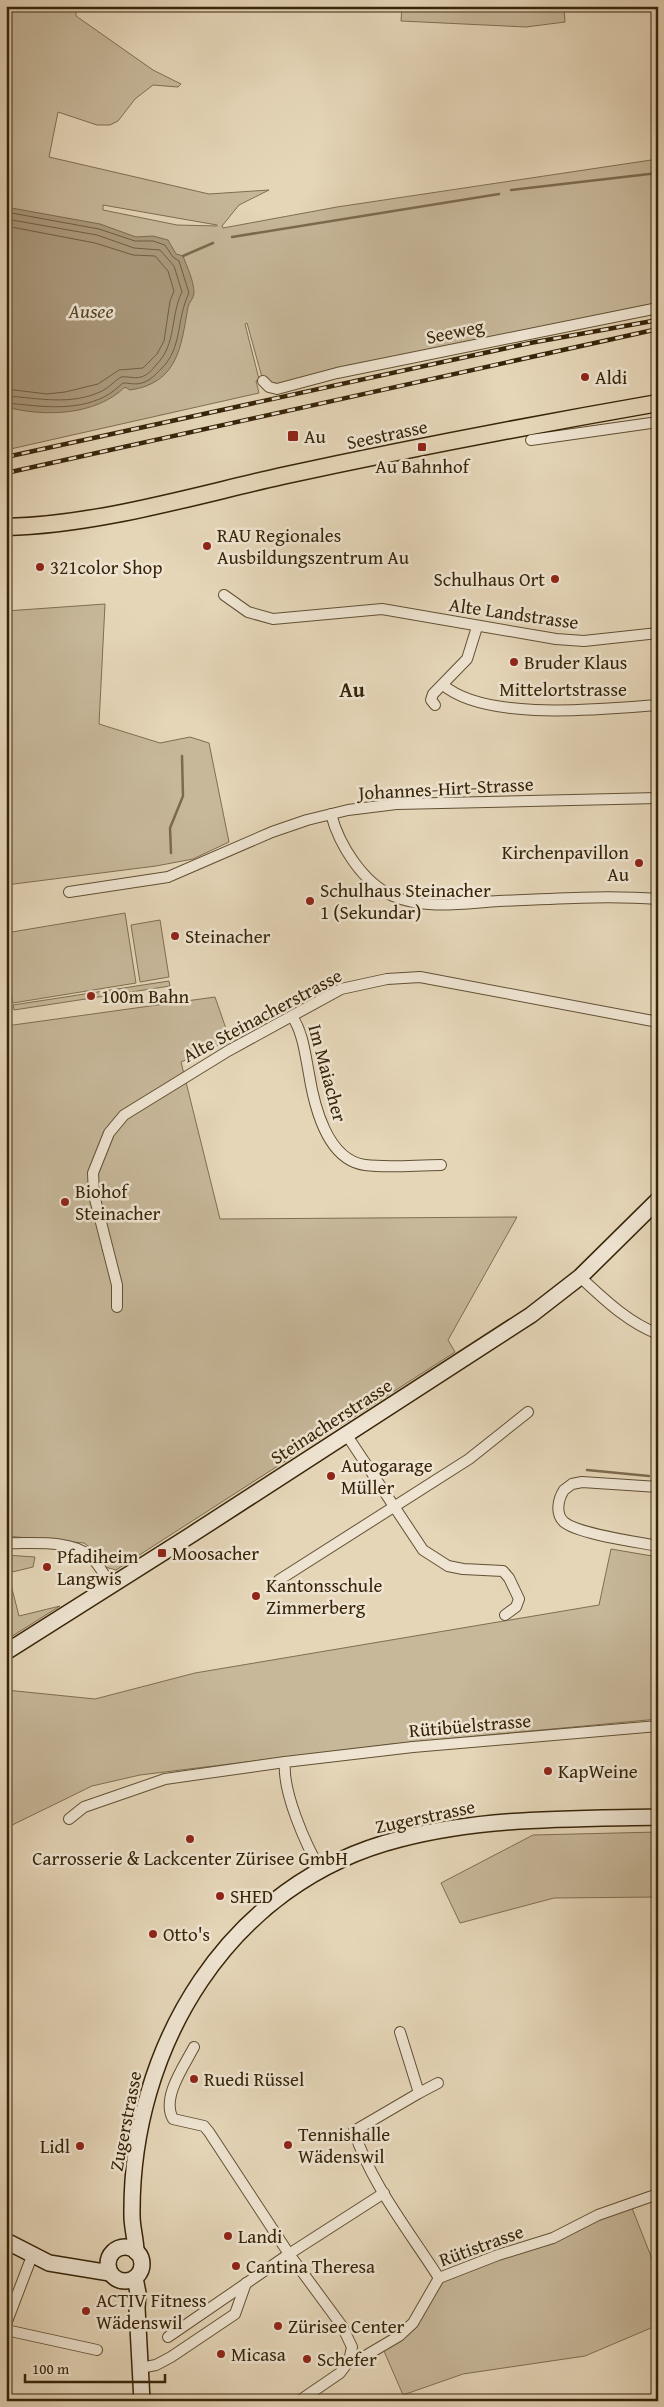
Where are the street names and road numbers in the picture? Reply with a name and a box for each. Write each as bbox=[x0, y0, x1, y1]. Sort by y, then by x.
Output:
street label: Seeweg bbox=[423, 311, 487, 351]
street label: Seestrasse bbox=[344, 412, 430, 456]
street label: Alte Landstrasse bbox=[447, 590, 581, 636]
street label: Mittelortstrasse bbox=[499, 675, 627, 703]
street label: Johannes-Hirt-Strasse bbox=[356, 769, 534, 807]
street label: Alte Steinacherstrasse bbox=[177, 961, 347, 1069]
street label: Im Maiacher bbox=[302, 1021, 355, 1125]
street label: Steinacherstrasse bbox=[265, 1371, 398, 1471]
street label: Rütibüelstrasse bbox=[408, 1706, 532, 1744]
street label: Zugerstrasse bbox=[372, 1792, 478, 1840]
street label: Zugerstrasse bbox=[102, 2068, 148, 2173]
street label: Rütistrasse bbox=[435, 2217, 527, 2273]

